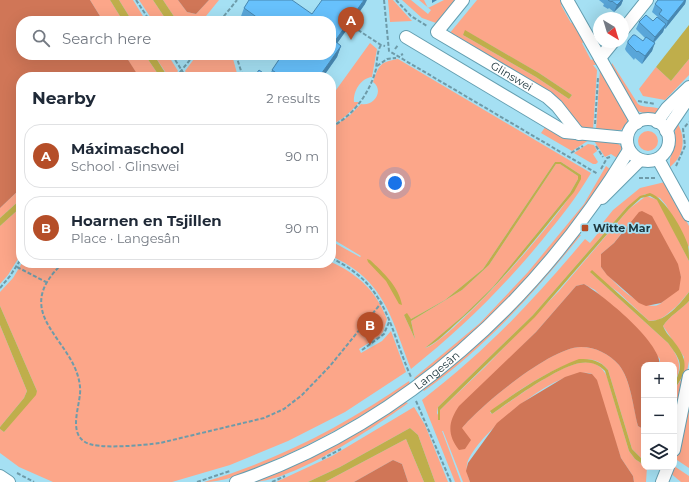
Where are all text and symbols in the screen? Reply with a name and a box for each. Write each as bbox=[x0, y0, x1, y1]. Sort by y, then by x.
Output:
pin: A bbox=[338, 7, 364, 40]
north arrow bbox=[593, 12, 629, 48]
search box bbox=[16, 16, 336, 60]
icon: search bbox=[30, 27, 52, 49]
text: Search here bbox=[62, 29, 151, 48]
street label: Glinswei bbox=[488, 58, 535, 94]
text: Nearby bbox=[32, 88, 96, 108]
text: 2 results bbox=[266, 90, 320, 106]
text: Máximaschool bbox=[71, 139, 184, 158]
text: A bbox=[41, 148, 51, 164]
text: 90 m bbox=[285, 148, 319, 164]
text: School · Glinswei bbox=[71, 158, 180, 174]
your location bbox=[385, 173, 405, 193]
text: Hoarnen en Tsjillen bbox=[71, 211, 222, 230]
text: B bbox=[41, 220, 51, 236]
text: 90 m bbox=[285, 220, 319, 236]
place label: Witte Mar bbox=[593, 221, 651, 235]
marker: Witte Mar bbox=[580, 223, 590, 233]
text: Place · Langesân bbox=[71, 230, 180, 246]
pin: B bbox=[357, 312, 383, 345]
street label: Langesân bbox=[412, 348, 462, 393]
map controls bbox=[641, 362, 677, 470]
button: + bbox=[641, 362, 677, 398]
button: − bbox=[641, 398, 677, 434]
button: layers bbox=[641, 434, 677, 470]

